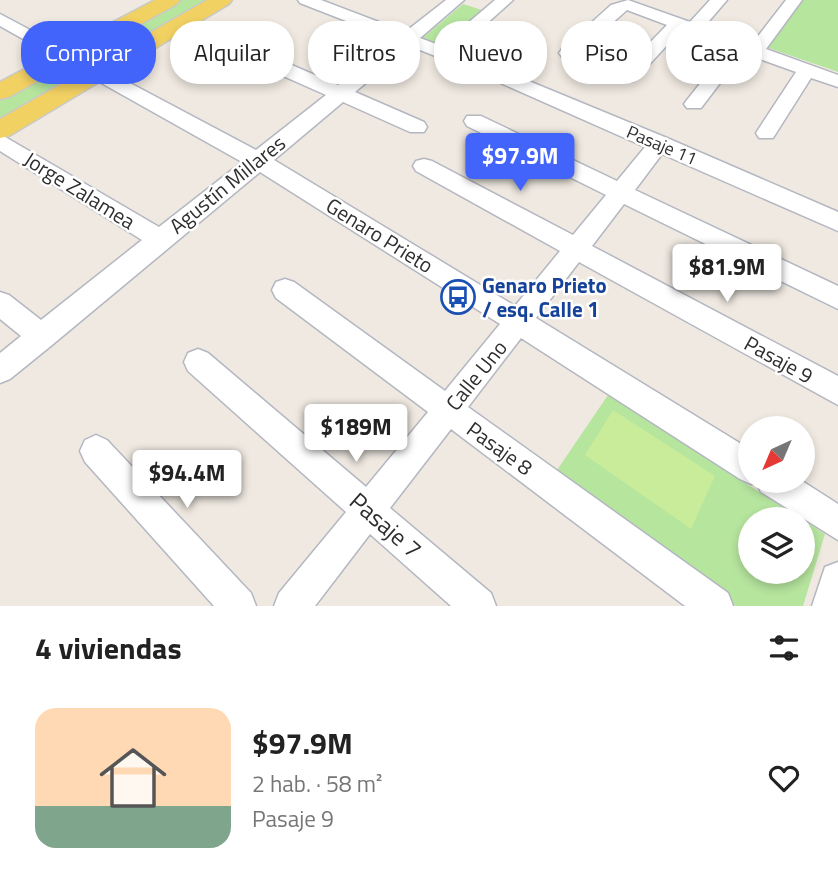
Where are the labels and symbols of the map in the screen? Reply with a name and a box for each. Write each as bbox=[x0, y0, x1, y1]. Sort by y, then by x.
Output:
street label: Pasaje 11 bbox=[623, 118, 701, 172]
street label: Agustín Millares bbox=[162, 127, 292, 241]
pin: $97.9M bbox=[463, 134, 577, 193]
street label: Jorge Zalamea bbox=[18, 143, 142, 237]
street label: Genaro Prieto bbox=[320, 189, 440, 281]
pin: $81.9M bbox=[670, 244, 784, 304]
place label: Genaro Prieto / esq. Calle 1 bbox=[482, 269, 607, 325]
bus stop icon: Genaro Prieto / esq. Calle 1 bbox=[439, 278, 477, 316]
street label: Pasaje 9 bbox=[739, 327, 819, 391]
street label: Calle Uno bbox=[438, 333, 514, 417]
pin: $189M bbox=[307, 405, 405, 464]
street label: Pasaje 8 bbox=[460, 413, 540, 483]
north arrow bbox=[738, 416, 816, 494]
pin: $94.4M bbox=[130, 450, 244, 510]
street label: Pasaje 7 bbox=[342, 483, 430, 567]

